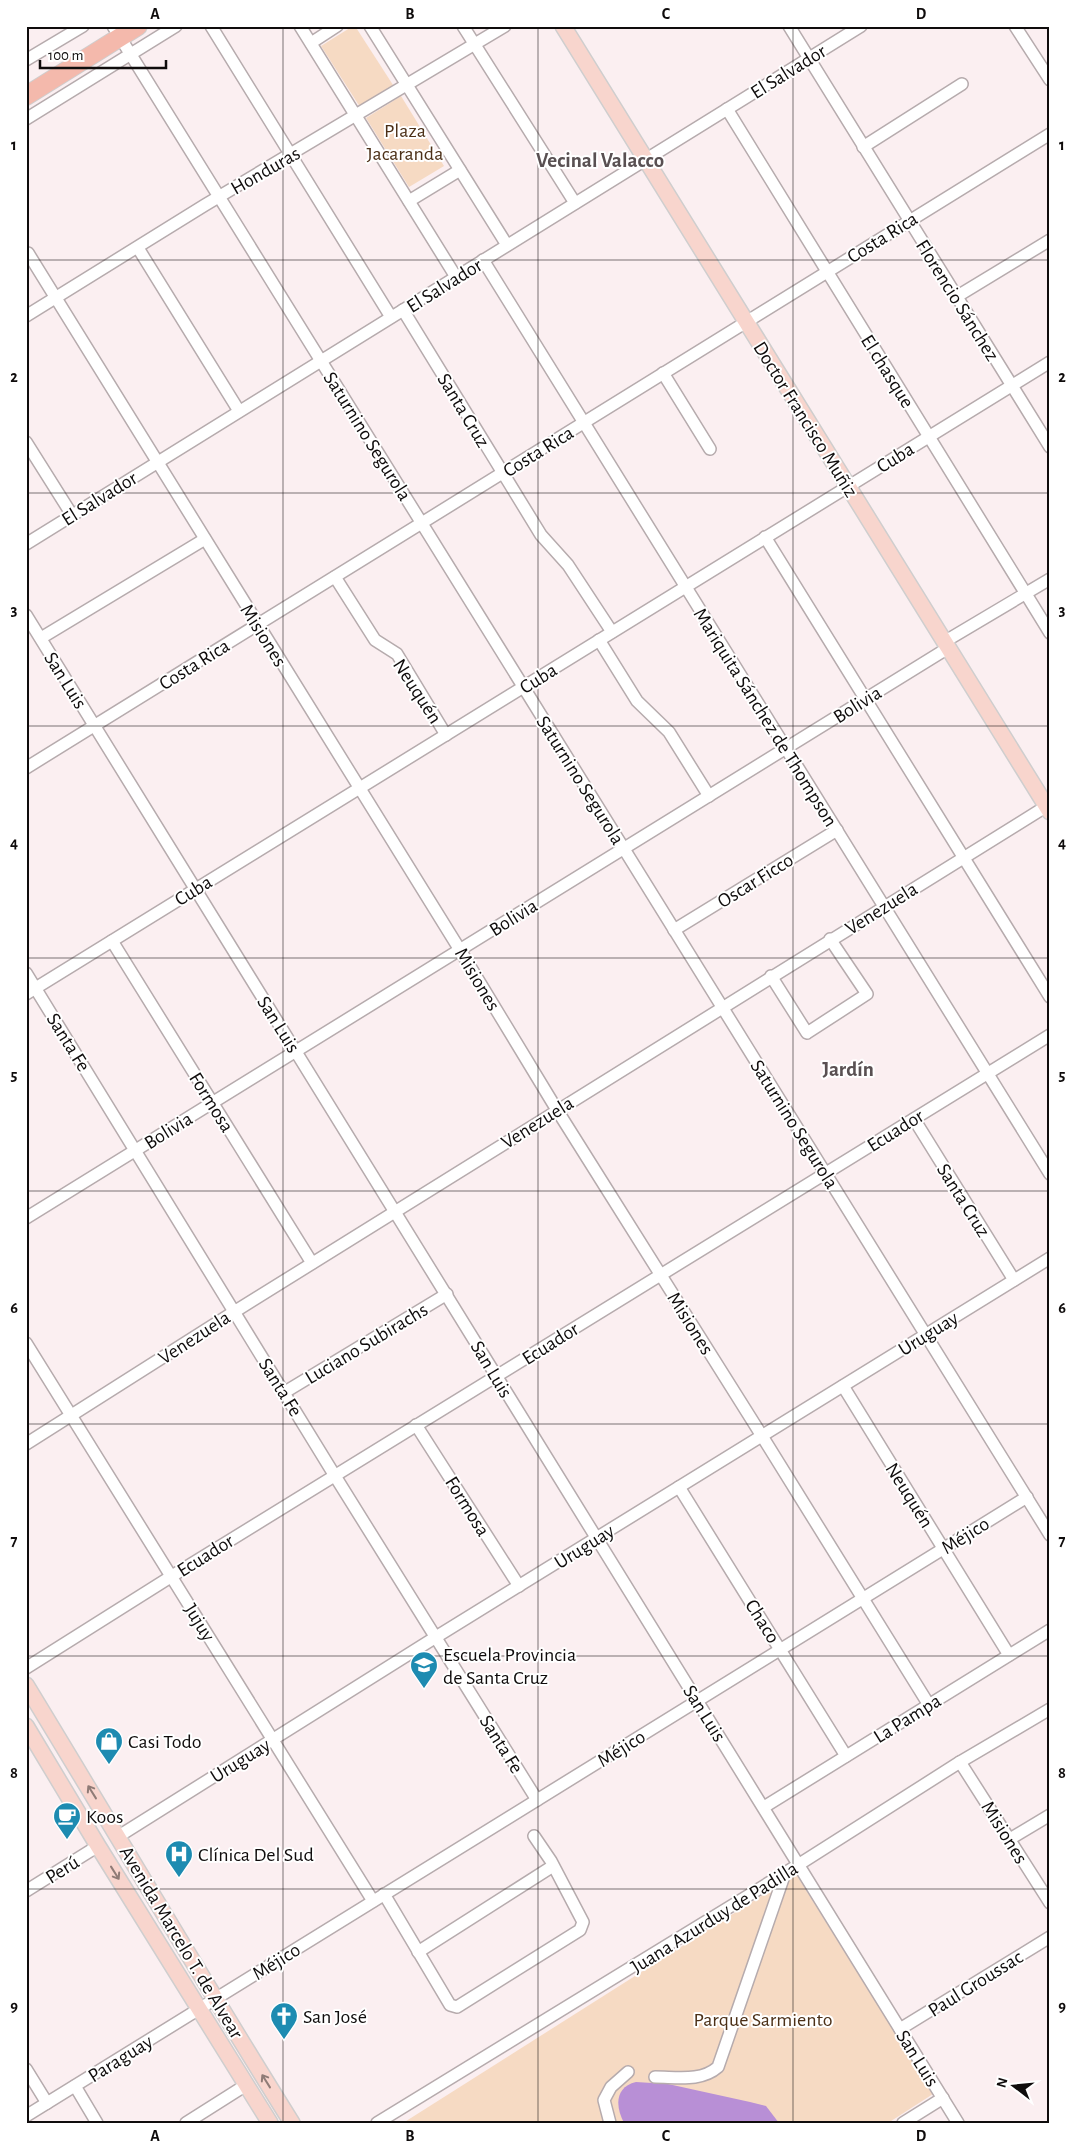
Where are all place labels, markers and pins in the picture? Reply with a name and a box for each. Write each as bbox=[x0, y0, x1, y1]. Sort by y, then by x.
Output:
place label: Escuela Provincia de Santa Cruz bbox=[443, 1645, 576, 1688]
school or university icon: Escuela Provincia de Santa Cruz bbox=[409, 1650, 439, 1689]
shop icon: Casi Todo bbox=[94, 1726, 124, 1765]
place label: Casi Todo bbox=[128, 1732, 202, 1752]
cafe icon: Koos bbox=[52, 1801, 82, 1840]
place label: Koos bbox=[86, 1807, 124, 1827]
hospital icon: Clínica Del Sud bbox=[164, 1839, 194, 1878]
place label: Clínica Del Sud bbox=[198, 1845, 314, 1865]
church icon: San José bbox=[269, 2001, 299, 2040]
place label: San José bbox=[303, 2007, 367, 2027]

